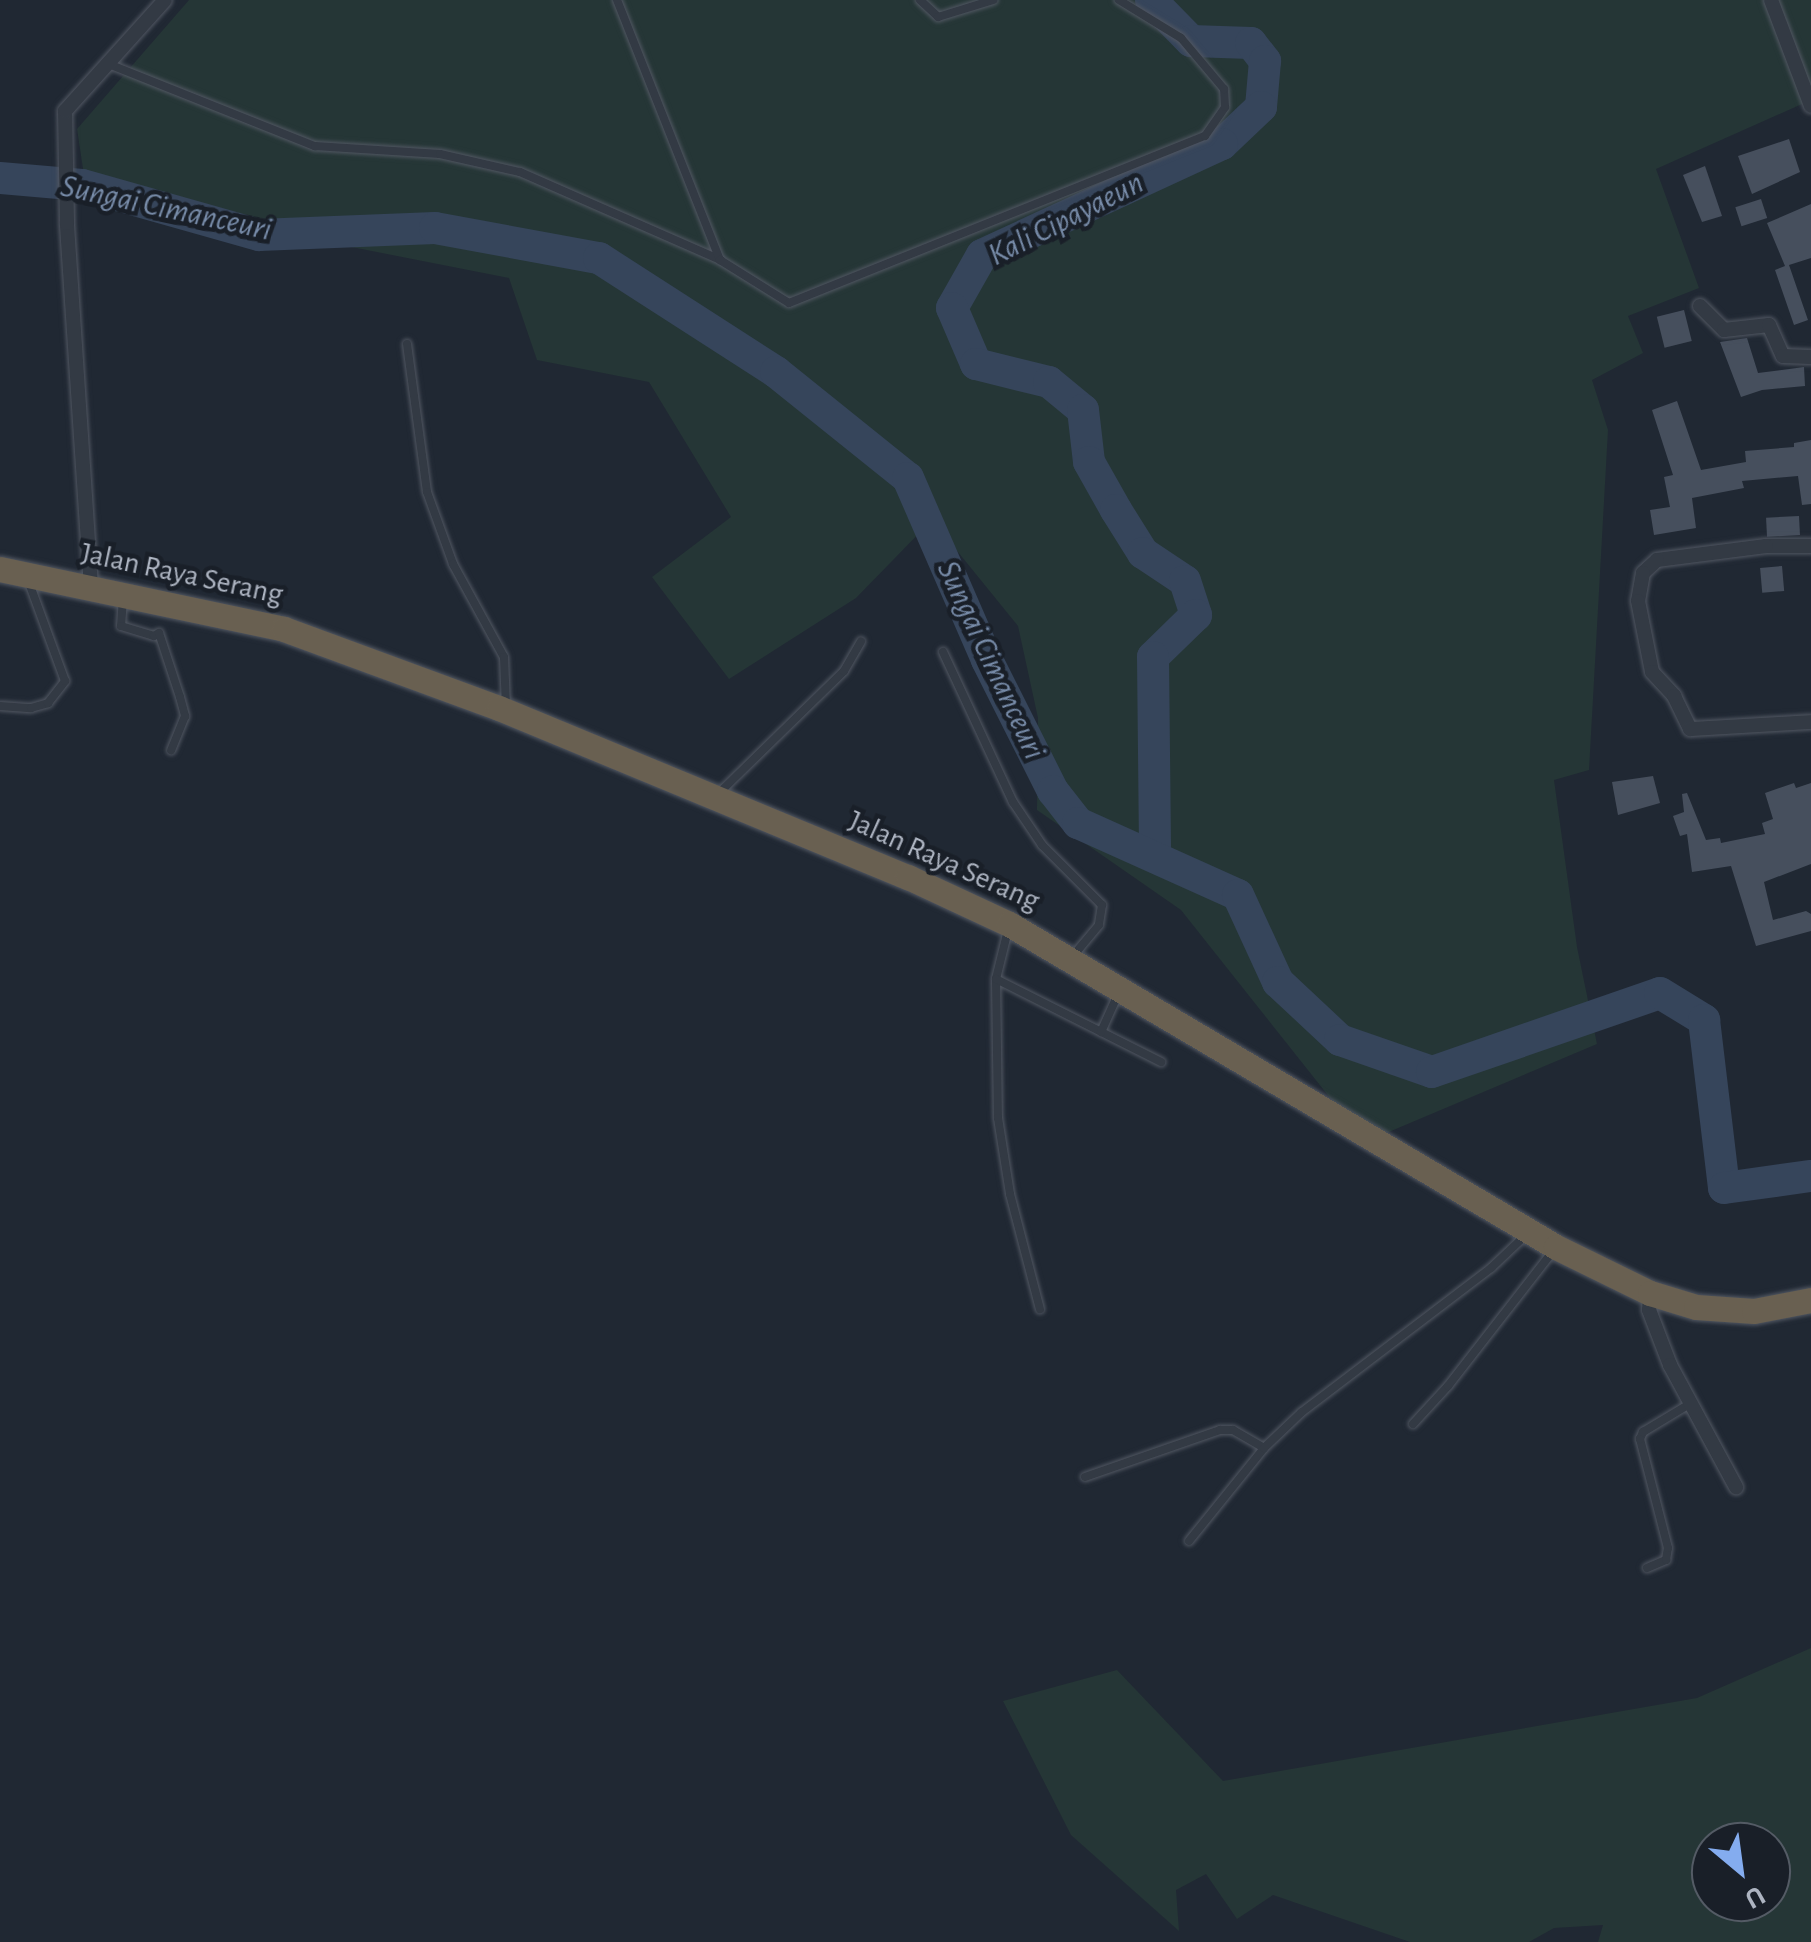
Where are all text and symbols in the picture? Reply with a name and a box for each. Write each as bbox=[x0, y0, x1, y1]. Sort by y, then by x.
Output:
water label: Kali Cipayaeun bbox=[982, 164, 1150, 274]
water label: Sungai Cimanceuri bbox=[57, 167, 275, 249]
street label: Jalan Raya Serang bbox=[78, 535, 286, 613]
water label: Sungai Cimanceuri bbox=[928, 555, 1054, 765]
street label: Jalan Raya Serang bbox=[843, 803, 1045, 919]
north arrow bbox=[1691, 1822, 1791, 1922]
text: U bbox=[1740, 1880, 1769, 1913]

